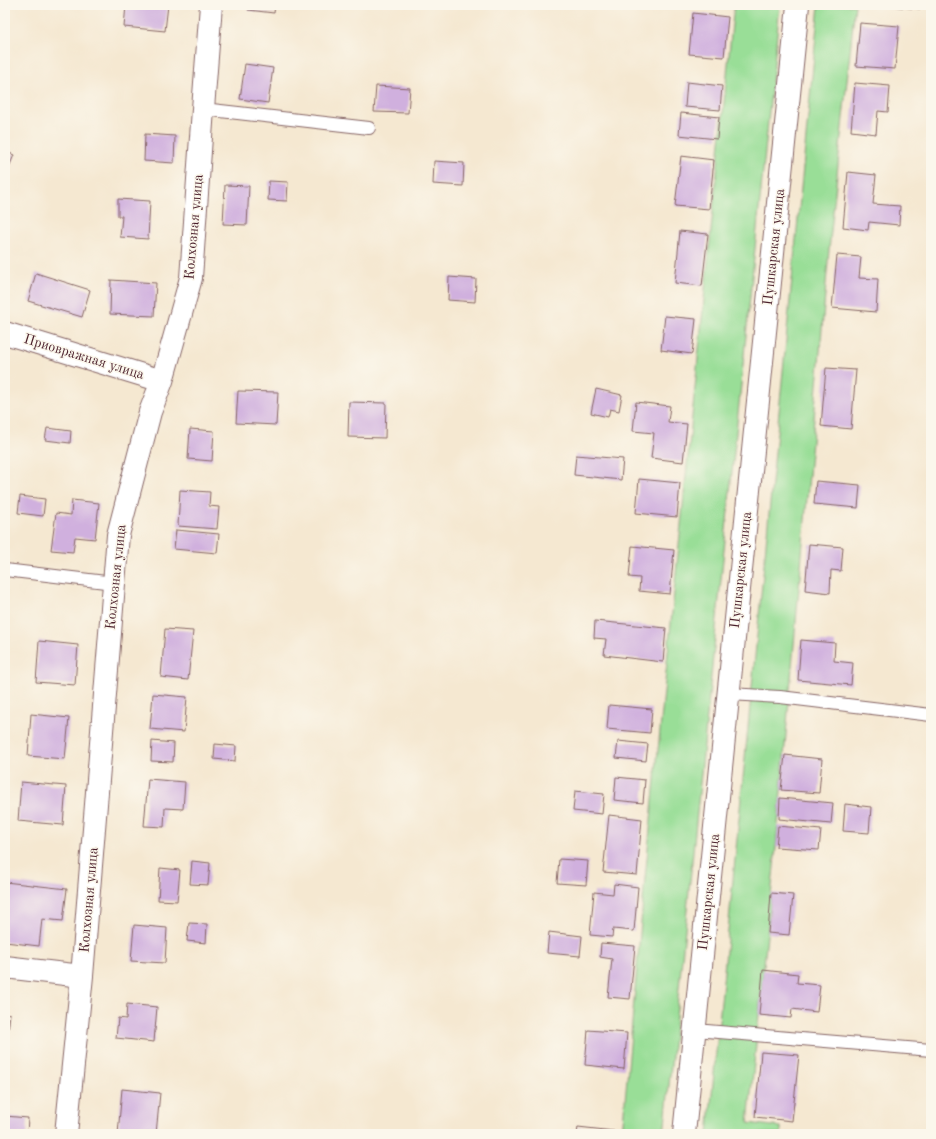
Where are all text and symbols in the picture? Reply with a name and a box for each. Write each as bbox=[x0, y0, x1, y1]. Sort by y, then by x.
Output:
street label: Колхозная улица bbox=[182, 174, 206, 280]
street label: Пушкарская улица bbox=[761, 188, 787, 306]
street label: Приовражная улица bbox=[22, 332, 146, 382]
street label: Пушкарская улица bbox=[728, 511, 754, 629]
street label: Колхозная улица bbox=[104, 524, 128, 630]
street label: Пушкарская улица bbox=[696, 833, 722, 951]
street label: Колхозная улица bbox=[77, 847, 101, 953]

